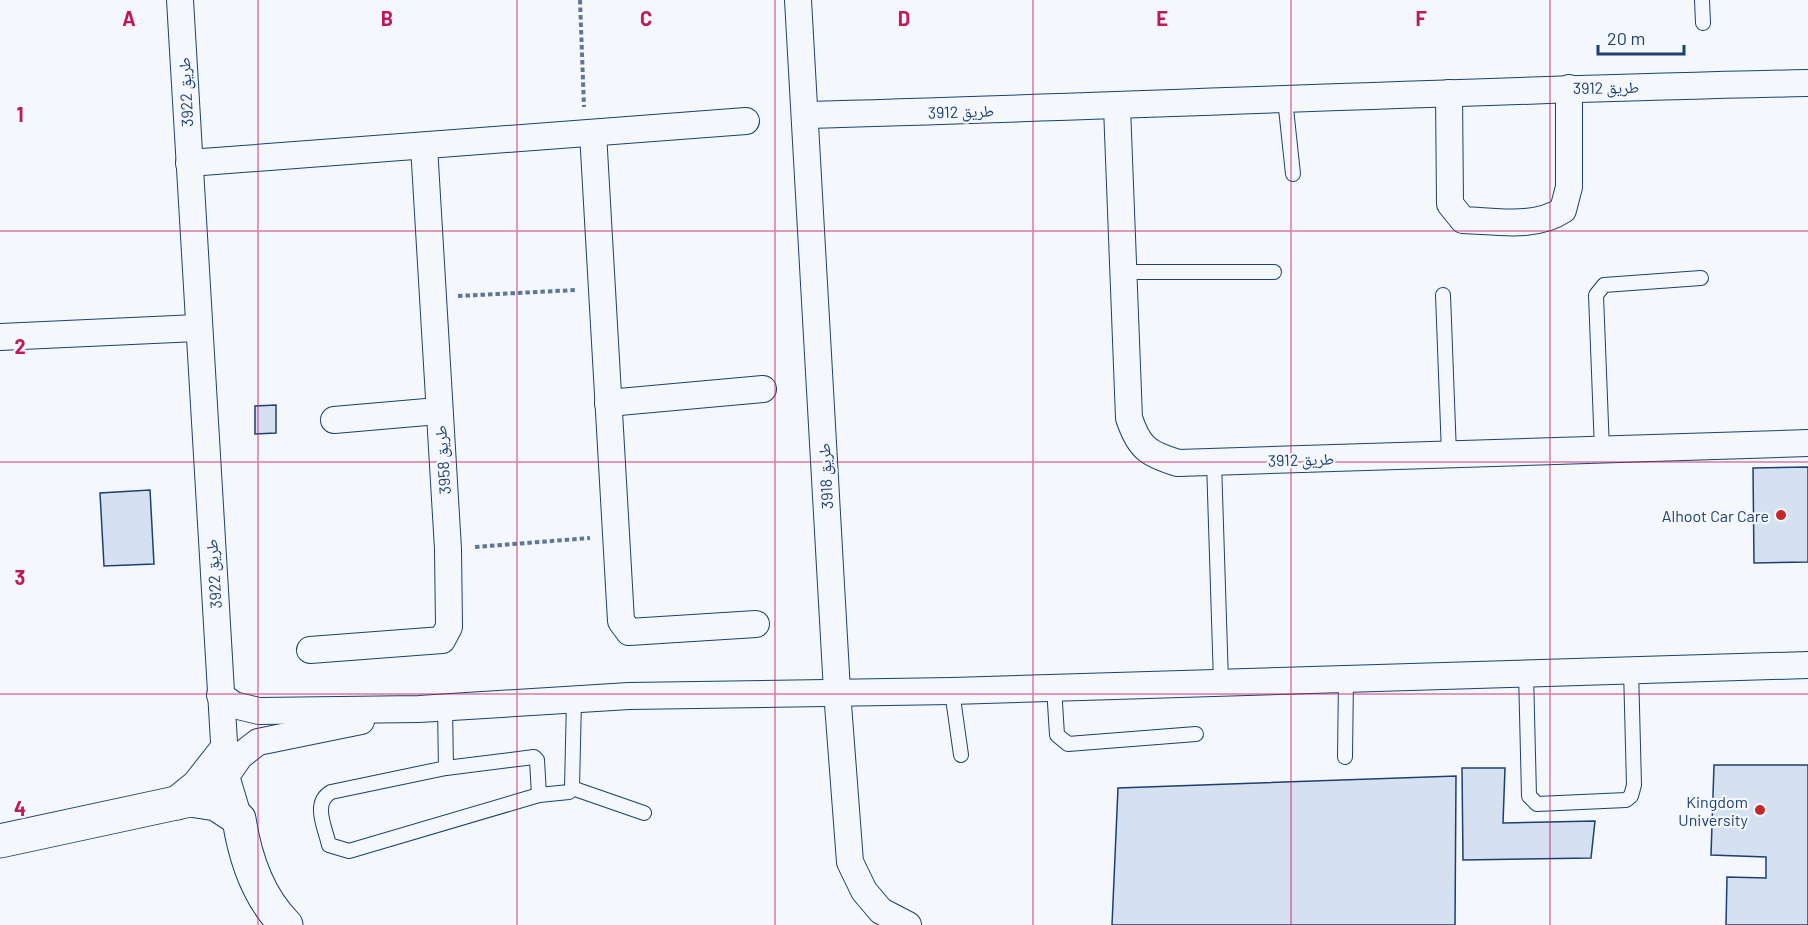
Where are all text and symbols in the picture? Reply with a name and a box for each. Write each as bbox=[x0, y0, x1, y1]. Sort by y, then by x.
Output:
text: A bbox=[122, 6, 136, 30]
text: B bbox=[381, 6, 393, 30]
text: C bbox=[640, 6, 652, 30]
text: D bbox=[898, 6, 910, 30]
text: E bbox=[1156, 6, 1168, 30]
text: F bbox=[1415, 6, 1427, 30]
scale bar bbox=[1598, 18, 1684, 56]
text: 20 m bbox=[1607, 27, 1645, 49]
street label: طريق 3922 bbox=[174, 57, 198, 127]
street label: طريق 3912 bbox=[1573, 77, 1639, 99]
street label: طريق 3912 bbox=[927, 100, 995, 124]
text: 1 bbox=[16, 102, 24, 126]
text: 2 bbox=[14, 334, 26, 358]
street label: طريق 3958 bbox=[430, 425, 456, 495]
street label: طريق 3918 bbox=[814, 442, 838, 510]
street label: طريق 3912 bbox=[1267, 448, 1335, 472]
place label: Alhoot Car Care bbox=[1662, 506, 1769, 525]
marker: Alhoot Car Care bbox=[1774, 508, 1788, 522]
street label: طريق 3922 bbox=[201, 538, 227, 609]
text: 3 bbox=[15, 565, 25, 589]
place label: Kingdom University bbox=[1678, 792, 1749, 829]
text: 4 bbox=[14, 796, 26, 820]
marker: Kingdom University bbox=[1753, 803, 1767, 817]

